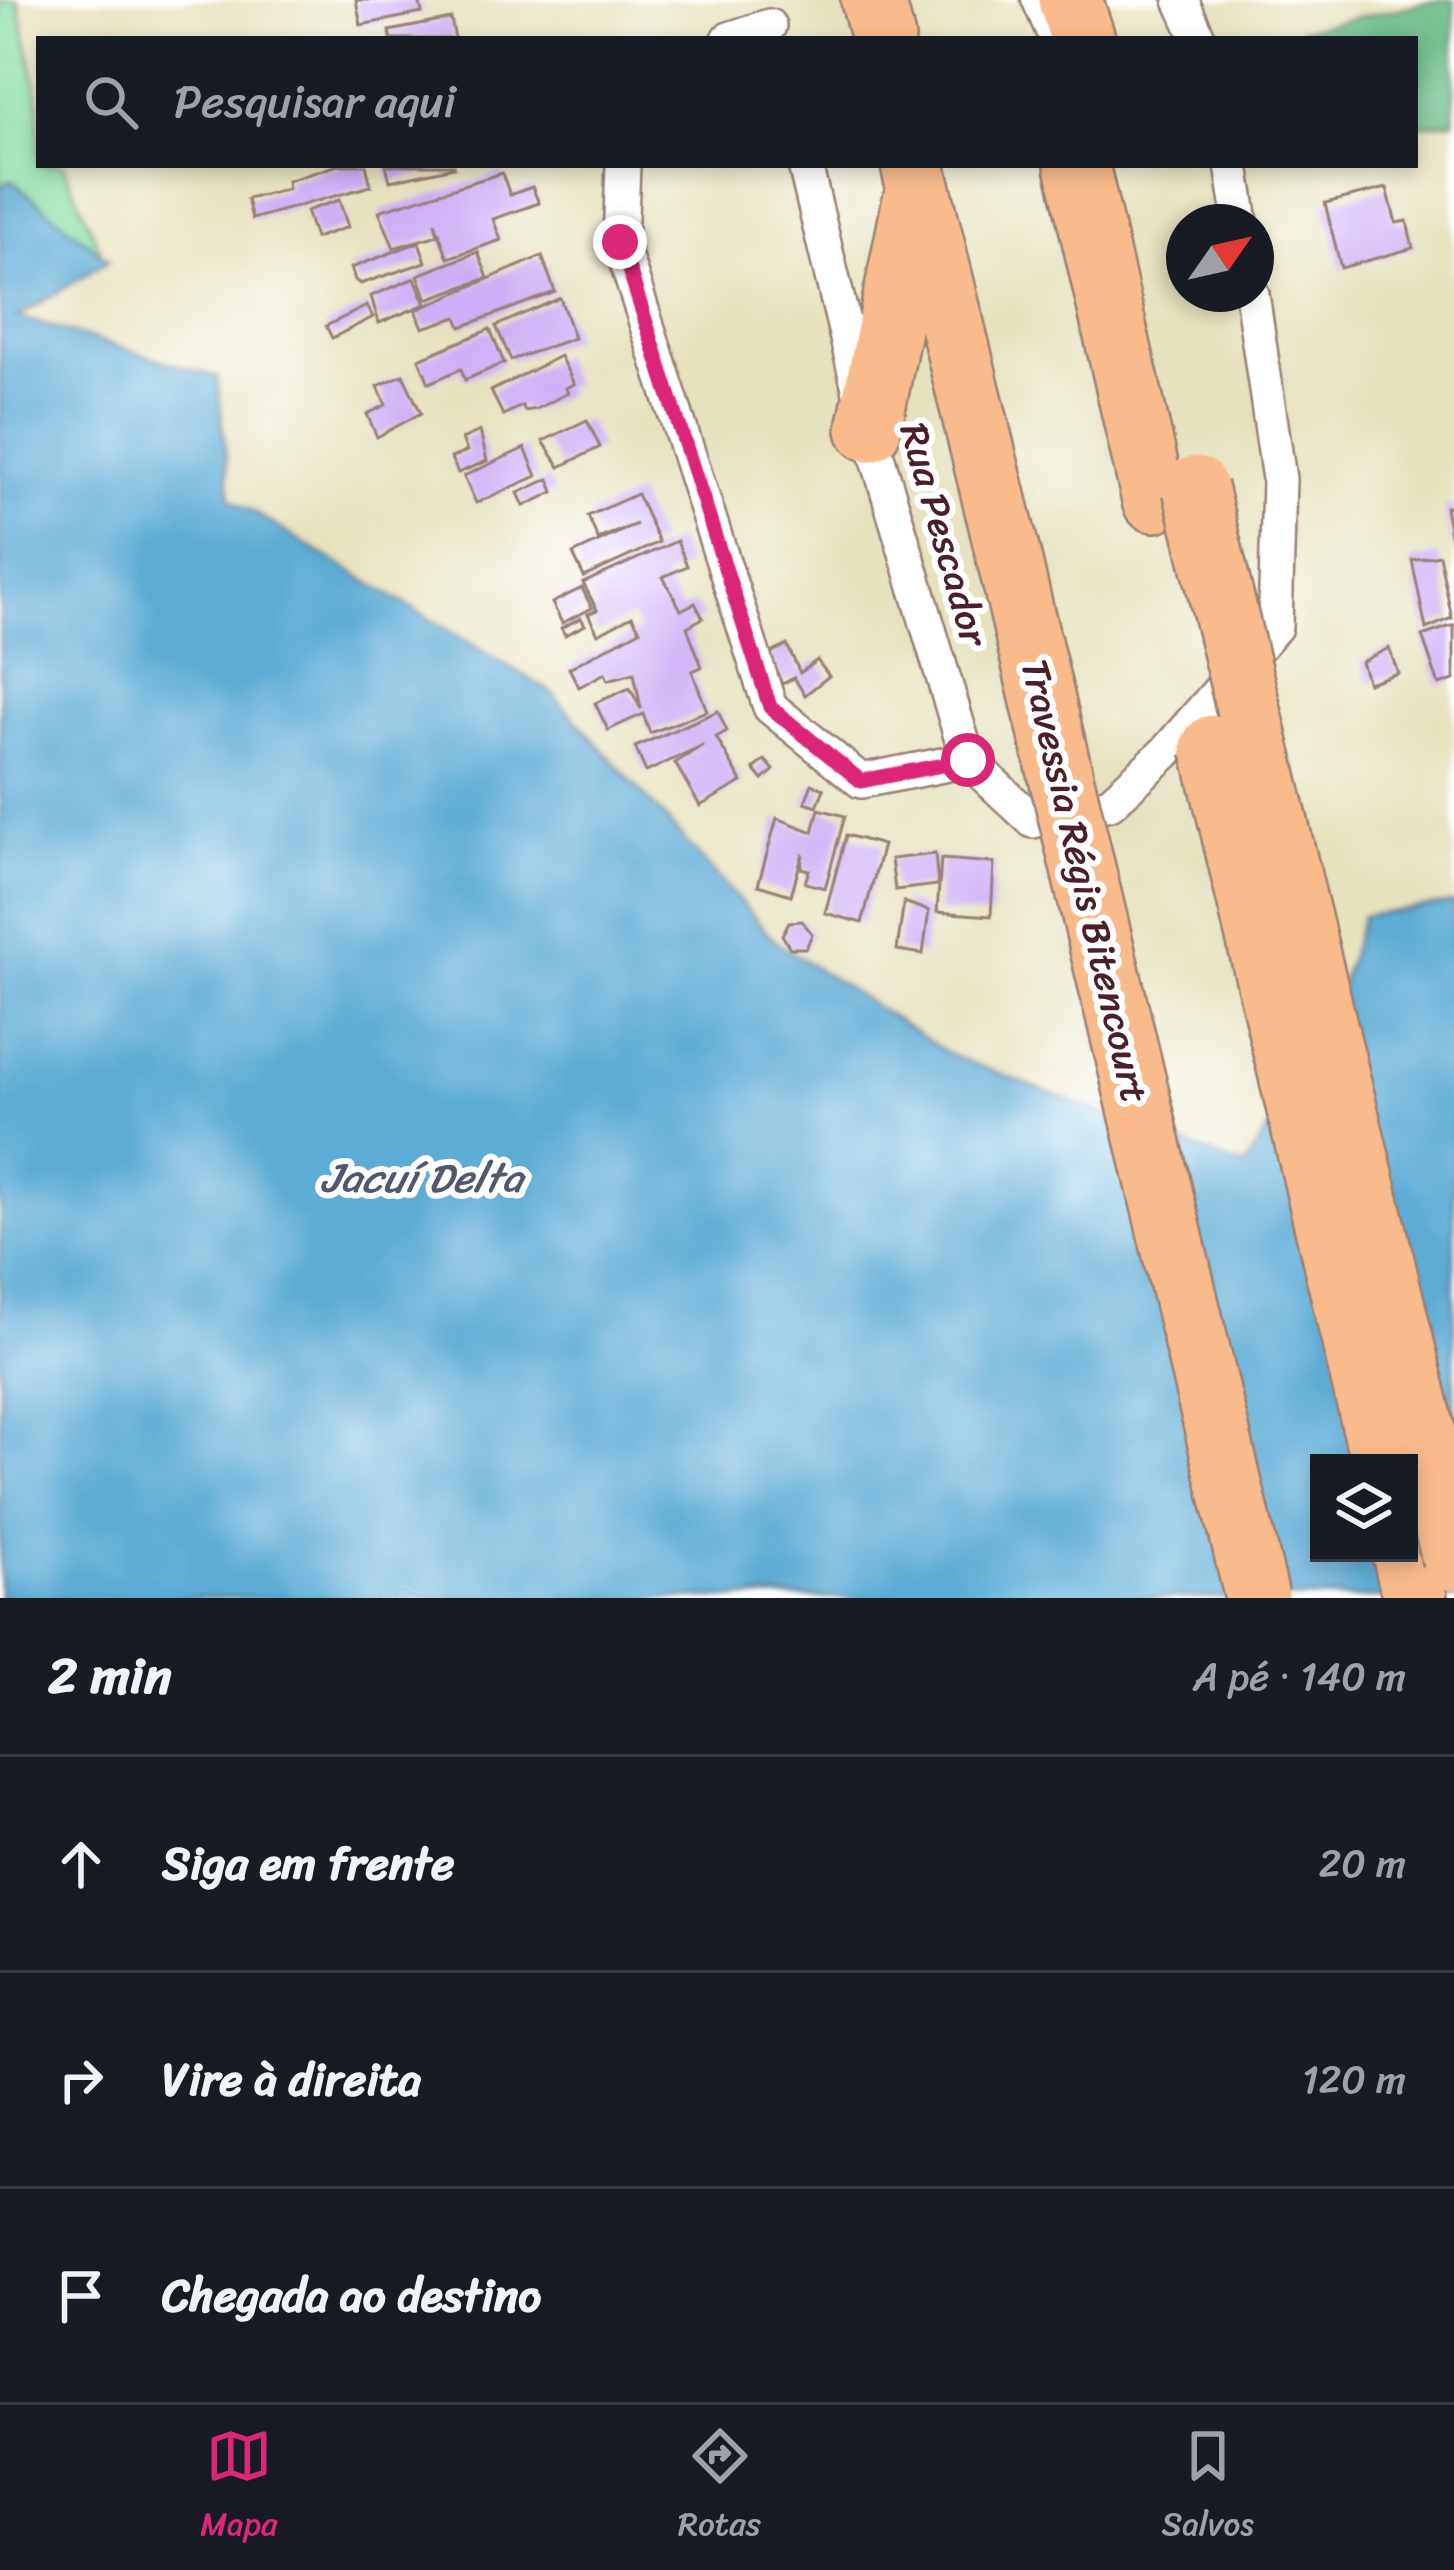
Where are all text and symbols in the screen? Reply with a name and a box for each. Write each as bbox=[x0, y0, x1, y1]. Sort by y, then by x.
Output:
search box bbox=[36, 36, 1418, 168]
text: Pesquisar aqui bbox=[174, 62, 456, 142]
icon: search bbox=[78, 69, 144, 135]
north arrow bbox=[1166, 204, 1274, 312]
route end bbox=[593, 215, 647, 269]
street label: Rua Pescador bbox=[880, 414, 1010, 656]
street label: Travessia Régis Bitencourt bbox=[1001, 652, 1170, 1110]
route start bbox=[941, 733, 995, 787]
water label: Jacuí Delta bbox=[321, 1141, 526, 1215]
map controls bbox=[1310, 1454, 1418, 1562]
button: layers bbox=[1310, 1454, 1418, 1562]
text: 2 min bbox=[48, 1631, 171, 1721]
text: A pé · 140 m bbox=[1193, 1642, 1406, 1711]
text: Siga em frente bbox=[162, 1824, 454, 1904]
text: 20 m bbox=[1319, 1829, 1406, 1898]
icon: ahead bbox=[48, 1831, 114, 1897]
text: Vire à direita bbox=[162, 2040, 421, 2120]
text: 120 m bbox=[1302, 2045, 1406, 2114]
icon: right bbox=[48, 2047, 114, 2113]
text: Chegada ao destino bbox=[162, 2256, 541, 2336]
icon: arrive bbox=[48, 2263, 114, 2329]
tab: Mapa bbox=[200, 2423, 278, 2553]
tab: Rotas bbox=[678, 2423, 761, 2553]
tab: Salvos bbox=[1161, 2423, 1254, 2553]

